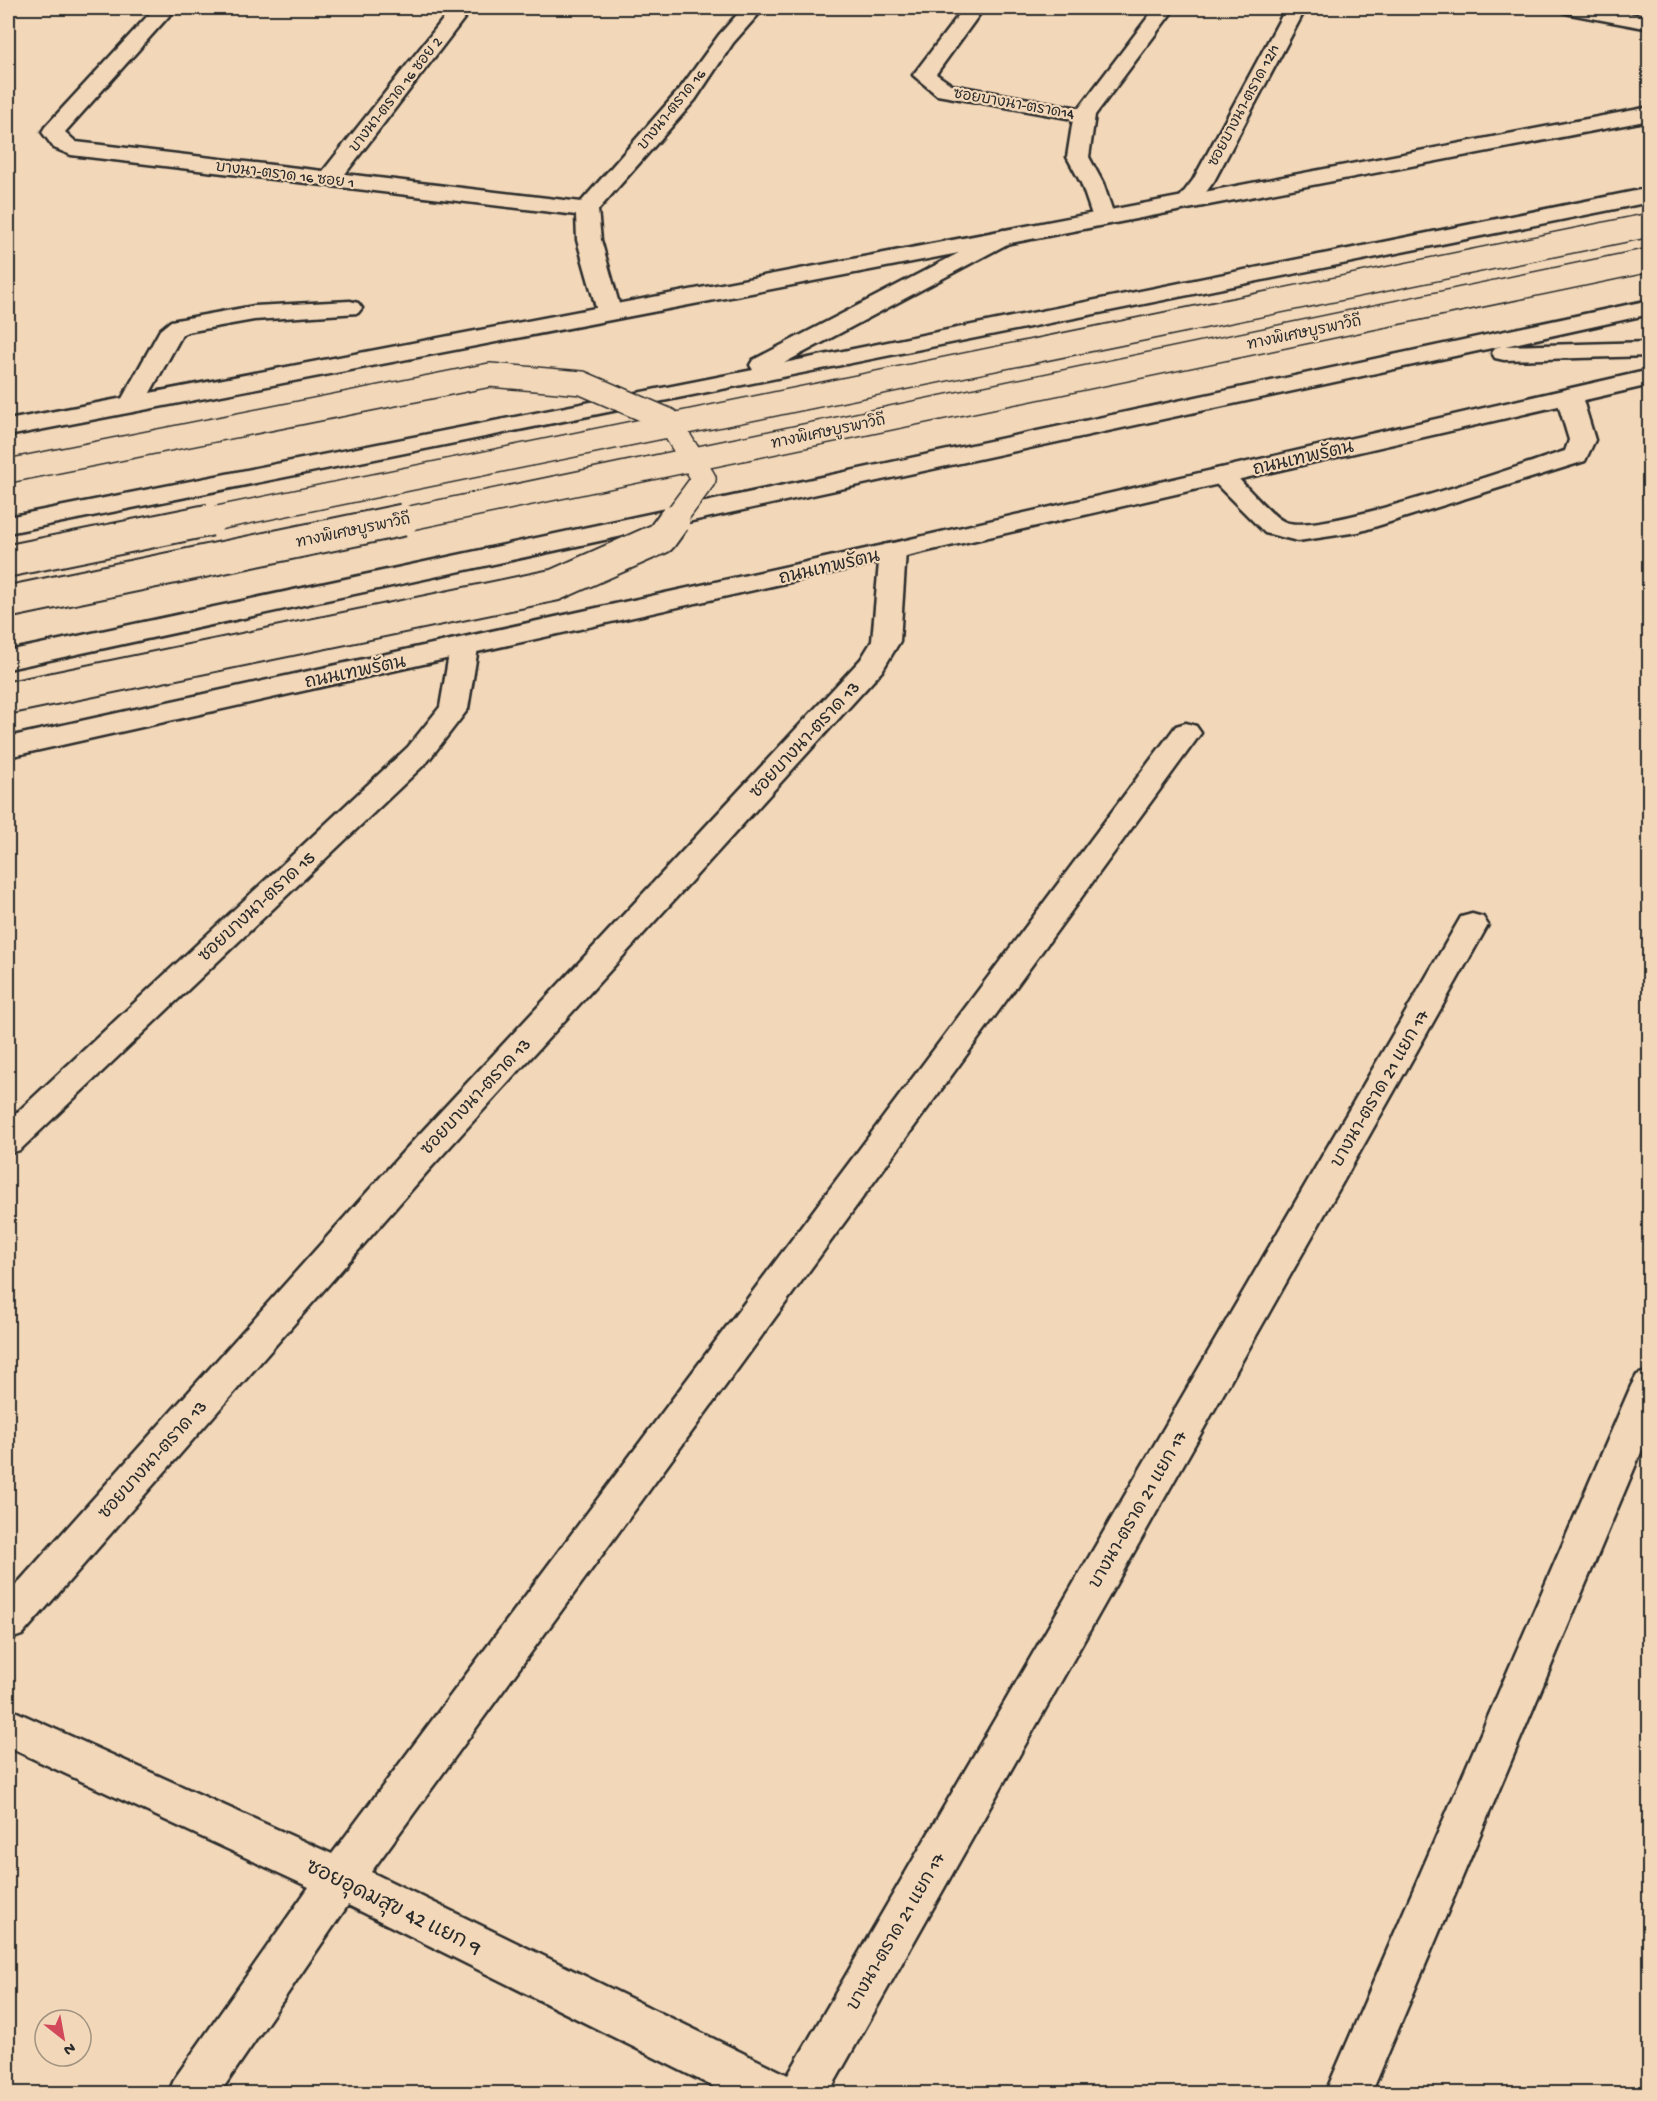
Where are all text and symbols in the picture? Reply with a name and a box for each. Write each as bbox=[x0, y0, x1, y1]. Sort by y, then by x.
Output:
street label: บางนา-ตราด 16 ซอย 2 bbox=[346, 34, 447, 156]
street label: ซอยบางนา-ตราด 12/1 bbox=[1205, 42, 1285, 170]
street label: บางนา-ตราด 16 bbox=[634, 66, 711, 154]
street label: ซอยบางนา-ตราด14 bbox=[952, 85, 1076, 124]
street label: บางนา-ตราด 16 ซอย 1 bbox=[214, 159, 355, 193]
street label: ทางพิเศษบูรพาวิถี bbox=[1245, 311, 1363, 355]
street label: ทางพิเศษบูรพาวิถี bbox=[769, 410, 887, 454]
street label: ถนนเทพรัตน bbox=[1250, 435, 1356, 481]
street label: ทางพิเศษบูรพาวิถี bbox=[294, 509, 412, 553]
street label: ถนนเทพรัตน bbox=[776, 544, 882, 590]
street label: ถนนเทพรัตน bbox=[302, 650, 408, 694]
street label: ซอยบางนา-ตราด 13 bbox=[746, 678, 865, 803]
street label: ซอยบางนา-ตราด 15 bbox=[195, 848, 321, 967]
street label: บางนา-ตราด 21 แยก 17 bbox=[1327, 1006, 1435, 1172]
street label: ซอยบางนา-ตราด 13 bbox=[417, 1035, 536, 1160]
street label: ซอยบางนา-ตราด 13 bbox=[95, 1397, 213, 1524]
street label: บางนา-ตราด 21 แยก 17 bbox=[1085, 1427, 1193, 1593]
street label: บางนา-ตราด 21 แยก 17 bbox=[843, 1849, 951, 2015]
street label: ซอยอุดมสุข 42 แยก 9 bbox=[301, 1856, 485, 1963]
north arrow bbox=[33, 2008, 93, 2068]
text: N bbox=[59, 2037, 78, 2059]

